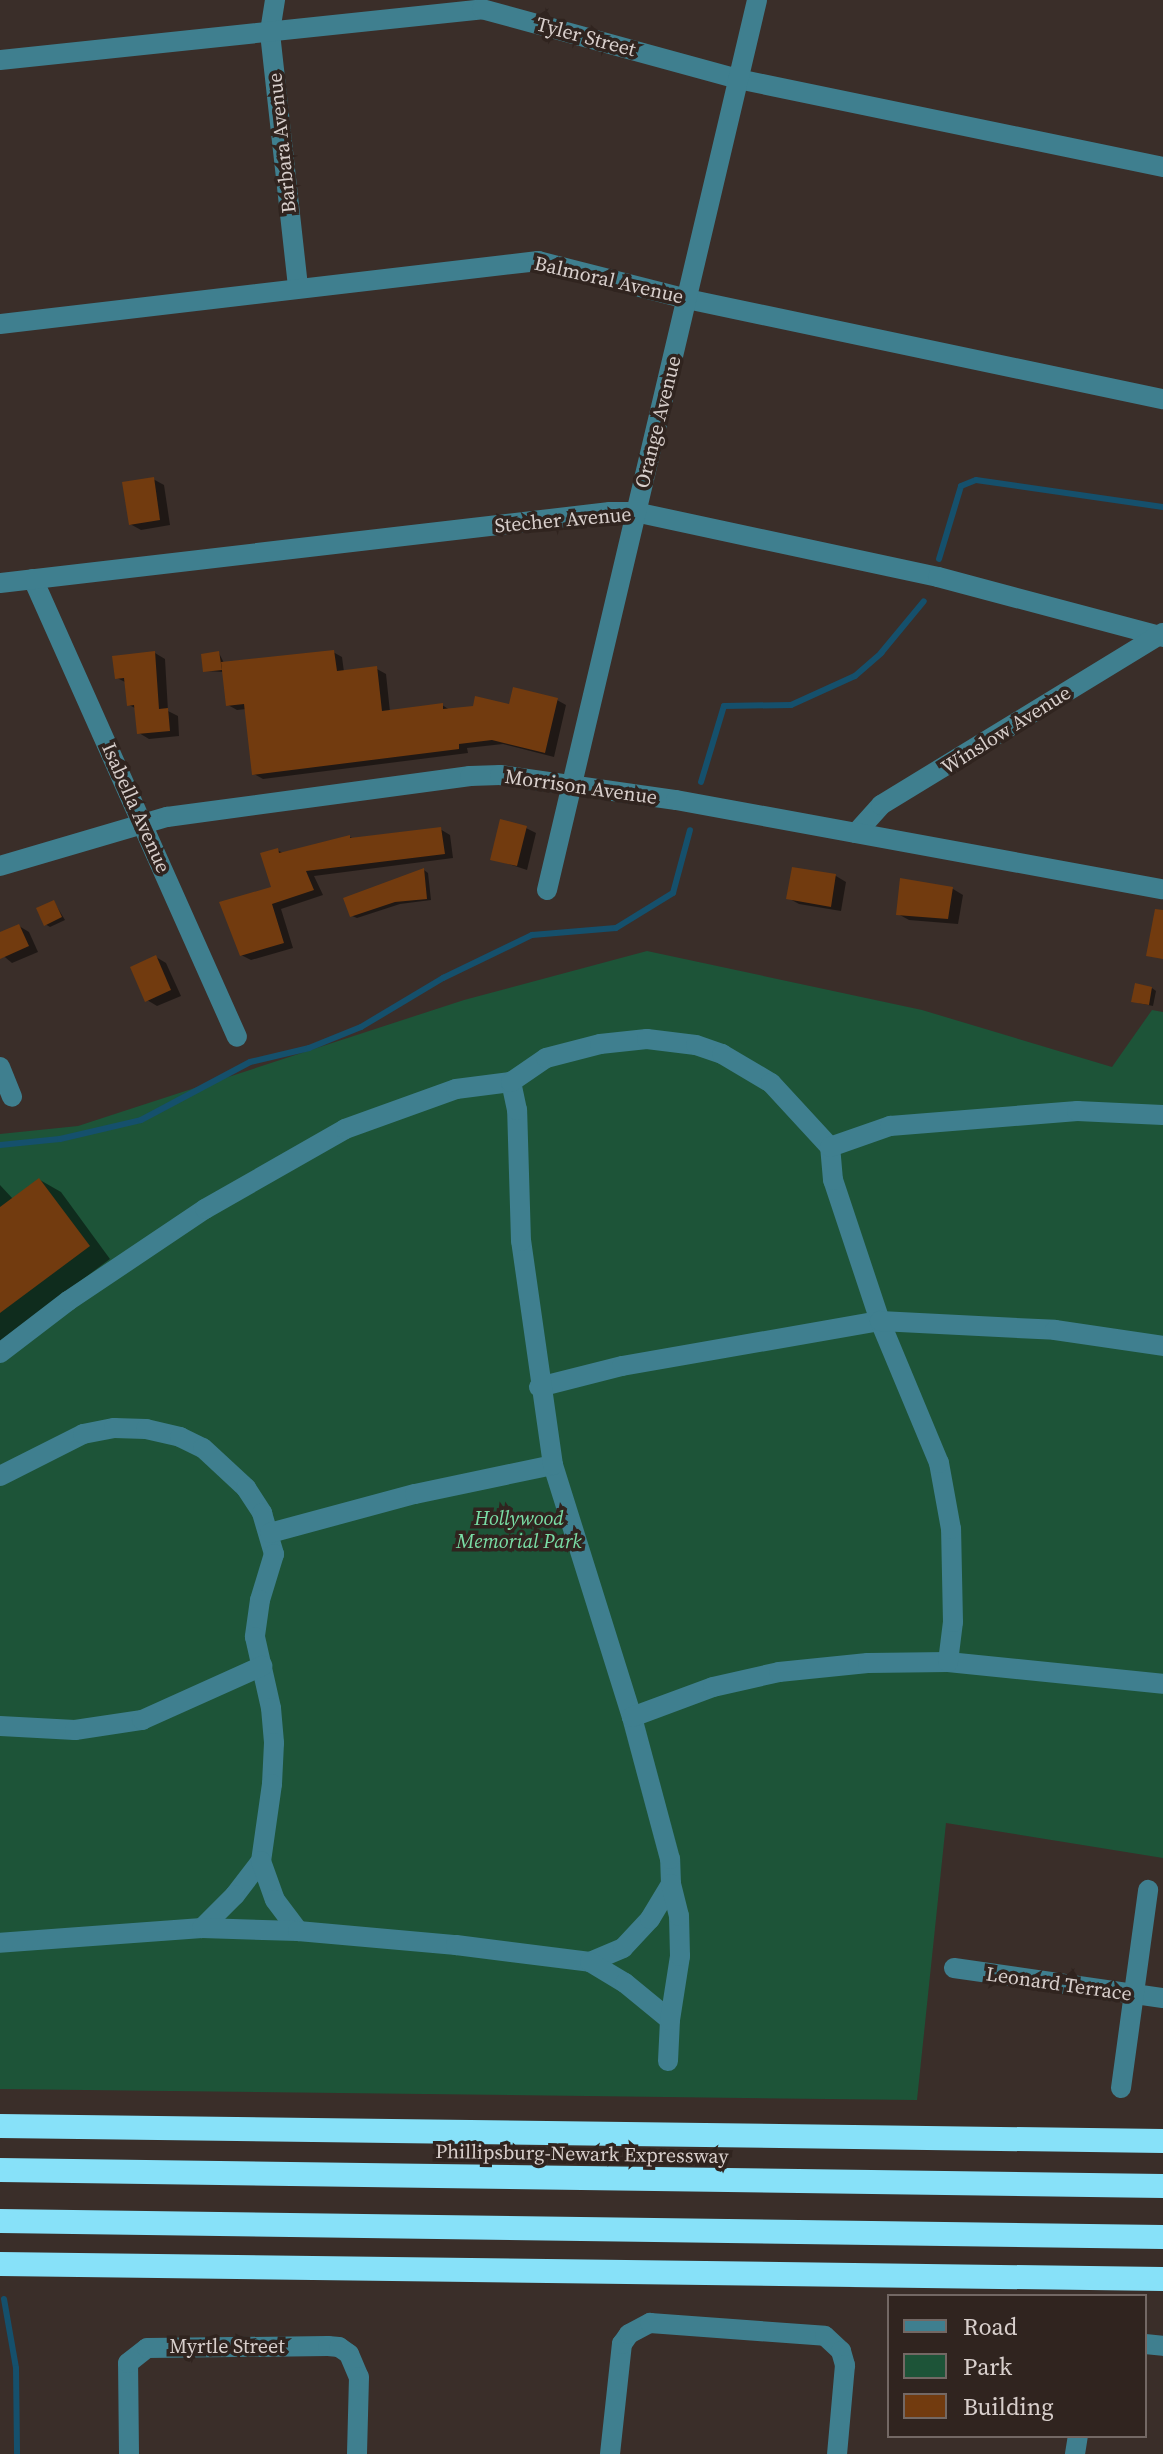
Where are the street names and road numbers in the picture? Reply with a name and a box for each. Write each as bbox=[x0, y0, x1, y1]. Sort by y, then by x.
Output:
street label: Tyler Street bbox=[534, 12, 638, 62]
street label: Barbara Avenue bbox=[263, 72, 301, 214]
street label: Balmoral Avenue bbox=[532, 251, 686, 309]
street label: Orange Avenue bbox=[630, 353, 686, 491]
street label: Stecher Avenue bbox=[494, 502, 632, 538]
street label: Winslow Avenue bbox=[937, 681, 1075, 779]
street label: Isabella Avenue bbox=[97, 739, 175, 877]
street label: Morrison Avenue bbox=[503, 764, 659, 810]
street label: Leonard Terrace bbox=[984, 1962, 1134, 2006]
street label: Phillipsburg-Newark Expressway bbox=[435, 2139, 729, 2169]
street label: Myrtle Street bbox=[169, 2334, 285, 2358]

